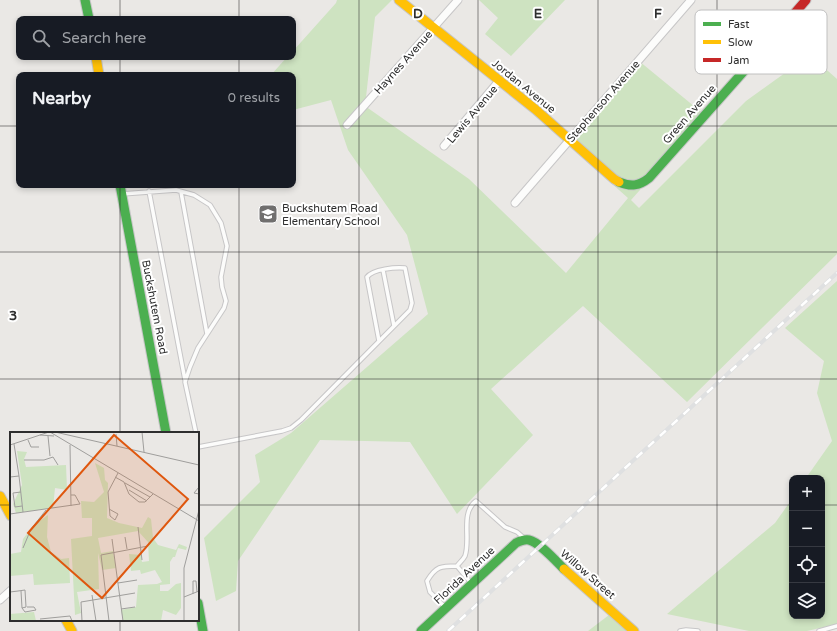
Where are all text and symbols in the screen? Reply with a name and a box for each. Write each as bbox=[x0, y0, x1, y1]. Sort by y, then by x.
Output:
text: D bbox=[413, 6, 423, 22]
text: E bbox=[534, 6, 542, 22]
text: F bbox=[654, 6, 662, 22]
legend bbox=[695, 10, 827, 74]
search box bbox=[16, 16, 296, 60]
text: Fast bbox=[728, 18, 749, 31]
icon: search bbox=[30, 27, 52, 49]
street label: Haynes Avenue bbox=[372, 28, 435, 97]
text: Search here bbox=[62, 29, 146, 47]
text: Slow bbox=[728, 36, 753, 49]
text: Jam bbox=[728, 54, 749, 67]
street label: Jordan Avenue bbox=[489, 57, 558, 116]
street label: Stephenson Avenue bbox=[564, 58, 643, 145]
street label: Green Avenue bbox=[660, 82, 718, 146]
street label: Lewis Avenue bbox=[444, 83, 500, 146]
text: Nearby bbox=[32, 88, 91, 109]
text: 0 results bbox=[228, 90, 280, 106]
place label: Buckshutem Road Elementary School bbox=[282, 202, 380, 228]
school or university icon: Buckshutem Road Elementary School bbox=[257, 203, 279, 225]
street label: Buckshutem Road bbox=[139, 259, 170, 355]
text: 3 bbox=[9, 308, 17, 324]
inset map bbox=[10, 432, 199, 621]
map controls bbox=[789, 475, 825, 619]
button: + bbox=[789, 475, 825, 511]
button: − bbox=[789, 511, 825, 547]
street label: Florida Avenue bbox=[431, 544, 497, 607]
street label: Willow Street bbox=[557, 547, 618, 602]
button: locate bbox=[789, 547, 825, 583]
button: layers bbox=[789, 583, 825, 619]

